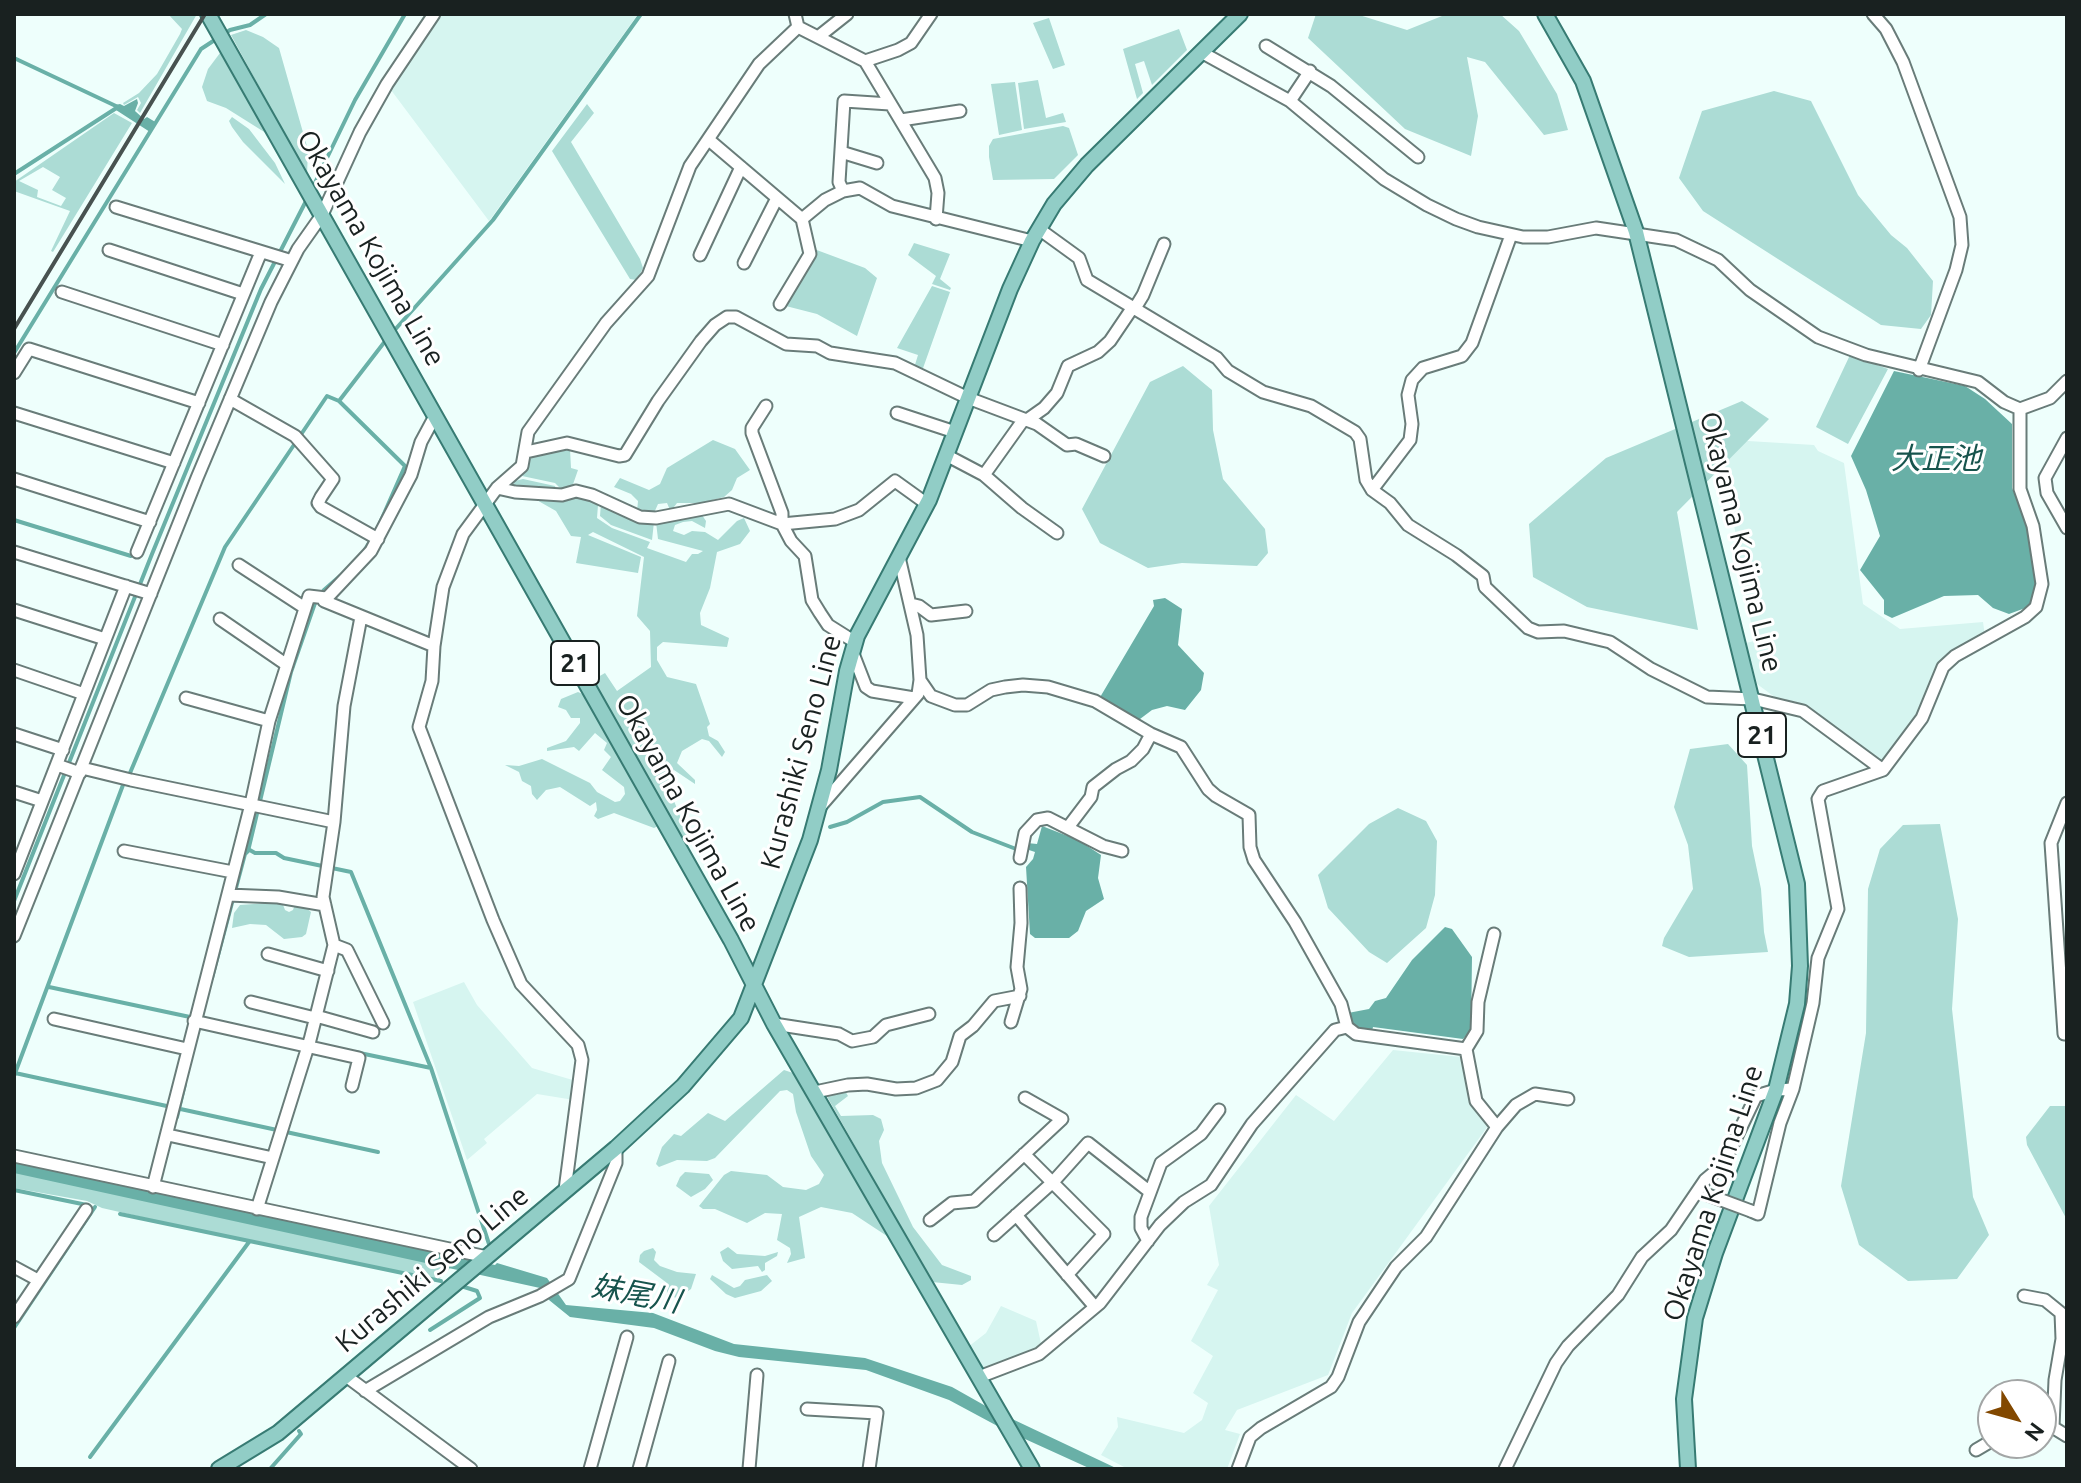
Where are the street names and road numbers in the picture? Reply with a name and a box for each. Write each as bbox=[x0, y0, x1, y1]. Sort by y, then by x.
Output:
street label: Okayama Kojima Line bbox=[290, 124, 452, 372]
street label: Okayama Kojima Line bbox=[1692, 408, 1790, 676]
street label: Kurashiki Seno Line bbox=[754, 631, 848, 873]
road number: 21 bbox=[551, 641, 599, 685]
street label: Okayama Kojima Line bbox=[609, 688, 767, 938]
road number: 21 bbox=[1738, 713, 1786, 757]
street label: Okayama Kojima Line bbox=[1656, 1061, 1770, 1325]
street label: Kurashiki Seno Line bbox=[329, 1178, 535, 1360]

